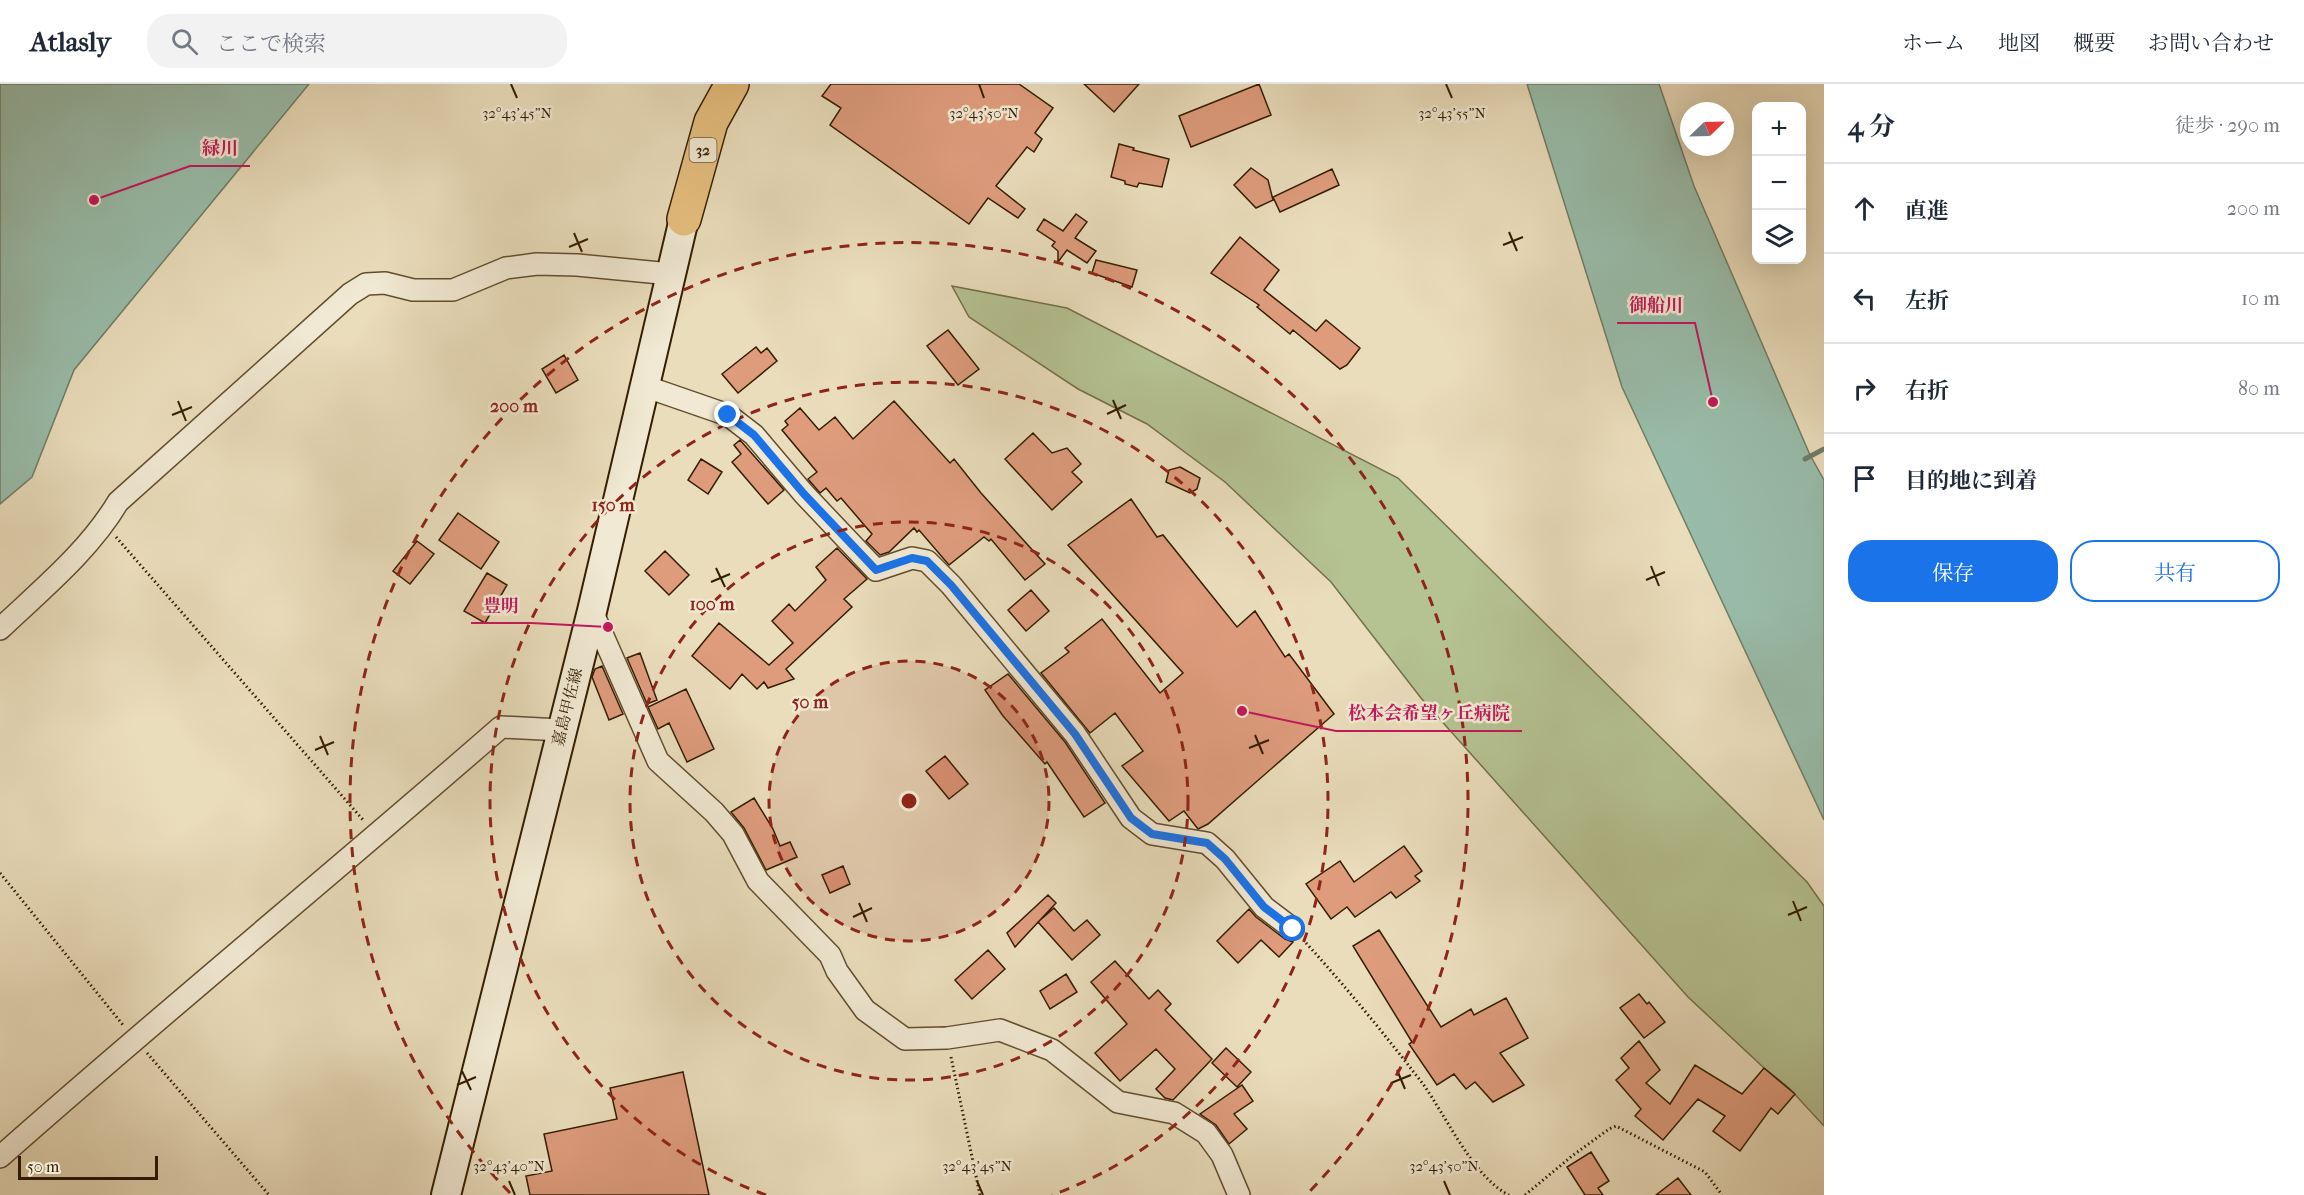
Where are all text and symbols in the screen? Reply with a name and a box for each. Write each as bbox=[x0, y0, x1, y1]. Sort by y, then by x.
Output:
search box bbox=[147, 14, 567, 68]
text: Atlasly bbox=[30, 25, 111, 58]
icon: search bbox=[168, 25, 201, 58]
text: ここで検索 bbox=[216, 31, 326, 57]
text: ホーム bbox=[1902, 31, 1965, 55]
text: 地図 bbox=[1998, 31, 2040, 55]
text: 概要 bbox=[2073, 31, 2115, 55]
text: お問い合わせ bbox=[2148, 31, 2274, 55]
north arrow bbox=[1680, 102, 1734, 156]
map controls bbox=[1752, 102, 1806, 264]
button: + bbox=[1752, 102, 1806, 156]
text: 32°43'45"N bbox=[482, 104, 552, 122]
text: 32°43'50"N bbox=[949, 104, 1019, 122]
text: 32°43'55"N bbox=[1418, 104, 1486, 122]
text: 4 分 bbox=[1848, 111, 1895, 142]
text: 徒歩 · 290 m bbox=[2175, 114, 2280, 137]
callout: 緑川 bbox=[190, 130, 250, 166]
text: 緑川 bbox=[202, 138, 238, 159]
road number: 32 bbox=[690, 138, 716, 162]
button: − bbox=[1752, 156, 1806, 210]
icon: ahead bbox=[1848, 192, 1881, 225]
text: 200 m bbox=[2227, 197, 2280, 220]
text: 直進 bbox=[1905, 198, 1949, 224]
button: layers bbox=[1752, 210, 1806, 264]
icon: left bbox=[1848, 282, 1881, 315]
callout: 御船川 bbox=[1617, 287, 1695, 323]
text: 10 m bbox=[2241, 287, 2280, 310]
text: 左折 bbox=[1905, 288, 1949, 314]
text: 御船川 bbox=[1629, 295, 1683, 316]
icon: right bbox=[1848, 372, 1881, 405]
text: 80 m bbox=[2238, 377, 2280, 400]
text: 右折 bbox=[1905, 378, 1949, 404]
text: 200 m bbox=[490, 396, 539, 417]
route end bbox=[714, 401, 740, 427]
icon: arrive bbox=[1848, 462, 1881, 495]
text: 目的地に到着 bbox=[1905, 468, 2037, 494]
text: 150 m bbox=[592, 495, 635, 516]
button: 保存 bbox=[1848, 540, 2058, 602]
button: 共有 bbox=[2070, 540, 2280, 602]
callout: 豊明 bbox=[471, 587, 531, 623]
text: 100 m bbox=[689, 594, 736, 615]
text: 豊明 bbox=[483, 596, 519, 617]
street label: 嘉島甲佐線 bbox=[548, 666, 586, 748]
text: 50 m bbox=[792, 692, 829, 713]
callout: 松本会希望ヶ丘病院 bbox=[1336, 695, 1522, 731]
text: 松本会希望ヶ丘病院 bbox=[1348, 703, 1510, 724]
centre of rings bbox=[899, 791, 919, 811]
route start bbox=[1279, 915, 1305, 941]
scale bar bbox=[18, 1153, 158, 1180]
text: 50 m bbox=[27, 1157, 59, 1176]
text: 32°43'40"N bbox=[473, 1157, 546, 1175]
text: 32°43'45"N bbox=[942, 1157, 1012, 1175]
text: 32°43'50"N bbox=[1409, 1157, 1479, 1175]

